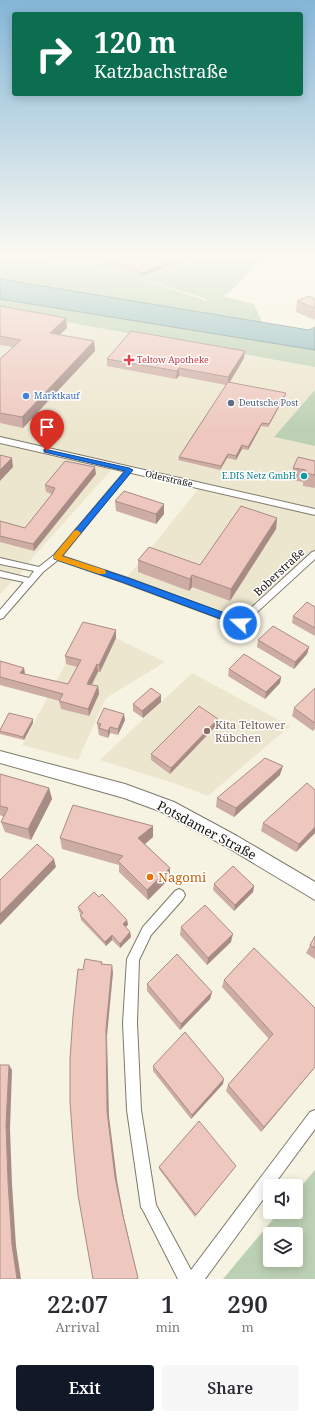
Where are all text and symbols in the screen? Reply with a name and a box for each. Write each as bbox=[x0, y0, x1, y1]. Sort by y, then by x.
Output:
text: 120 m bbox=[94, 23, 176, 61]
icon: right bbox=[28, 28, 80, 80]
text: Katzbachstraße bbox=[94, 59, 228, 83]
place label: Teltow Apotheke bbox=[137, 353, 209, 366]
marker: Teltow Apotheke bbox=[124, 355, 134, 365]
place label: Marktkauf bbox=[34, 389, 80, 402]
marker: Marktkauf bbox=[21, 391, 31, 401]
place label: Deutsche Post bbox=[239, 396, 298, 409]
marker: Deutsche Post bbox=[226, 398, 236, 408]
pin bbox=[30, 410, 64, 451]
icon: arrive bbox=[36, 416, 58, 438]
street label: Oderstraße bbox=[144, 467, 194, 490]
place label: E.DIS Netz GmbH bbox=[222, 469, 296, 482]
marker: E.DIS Netz GmbH bbox=[299, 471, 309, 481]
street label: Boberstraße bbox=[250, 544, 307, 599]
position arrow bbox=[219, 602, 261, 644]
place label: Kita Teltower Rübchen bbox=[215, 717, 286, 745]
marker: Kita Teltower Rübchen bbox=[202, 726, 212, 736]
street label: Potsdamer Straße bbox=[154, 796, 260, 864]
place label: Nagomi bbox=[158, 868, 206, 886]
marker: Nagomi bbox=[145, 872, 155, 882]
map controls bbox=[263, 1179, 303, 1267]
button: sound bbox=[263, 1179, 303, 1219]
button: layers bbox=[263, 1227, 303, 1267]
text: 22:07 bbox=[47, 1287, 108, 1320]
text: 1 bbox=[161, 1287, 175, 1320]
text: 290 bbox=[227, 1287, 268, 1320]
text: Arrival bbox=[55, 1318, 100, 1336]
text: min bbox=[155, 1318, 180, 1336]
text: m bbox=[241, 1318, 254, 1336]
button: Exit bbox=[16, 1365, 154, 1411]
button: Share bbox=[162, 1365, 299, 1411]

